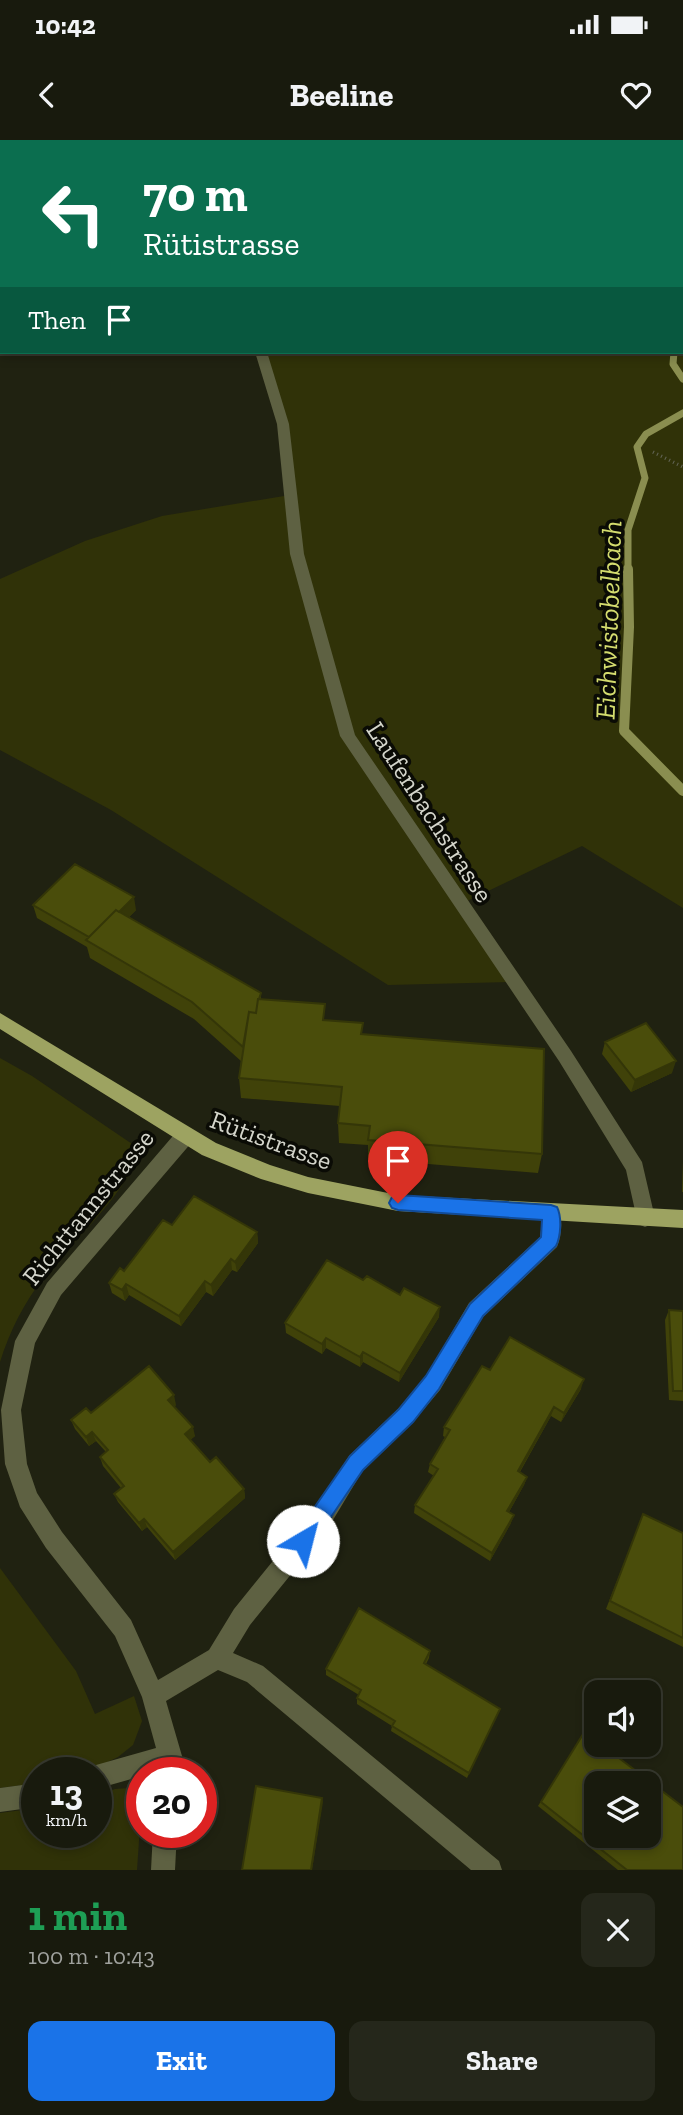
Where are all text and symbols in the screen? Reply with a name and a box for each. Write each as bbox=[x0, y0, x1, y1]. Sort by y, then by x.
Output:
text: 10:42 bbox=[35, 9, 96, 41]
icon: back bbox=[28, 76, 66, 114]
text: Beeline bbox=[290, 76, 393, 114]
icon: heart bbox=[617, 76, 655, 114]
text: 70 m bbox=[143, 165, 248, 224]
icon: left bbox=[28, 168, 119, 259]
text: Rütistrasse bbox=[143, 225, 299, 263]
icon: arrive bbox=[100, 301, 138, 339]
text: Then bbox=[28, 304, 86, 336]
water label: Eichwistobelbach bbox=[589, 520, 628, 720]
street label: Laufenbachstrasse bbox=[360, 716, 500, 908]
street label: Rütistrasse bbox=[206, 1103, 336, 1177]
street label: Richttannstrasse bbox=[15, 1123, 161, 1291]
pin bbox=[368, 1131, 428, 1203]
icon: arrive bbox=[379, 1142, 417, 1180]
position arrow bbox=[266, 1504, 340, 1578]
map controls bbox=[584, 1680, 661, 1848]
button: sound bbox=[584, 1680, 661, 1757]
speed limit sign: 20 bbox=[126, 1757, 217, 1848]
button: layers bbox=[584, 1771, 661, 1848]
text: 13 bbox=[50, 1772, 83, 1814]
text: km/h bbox=[46, 1809, 87, 1831]
text: 1 min bbox=[28, 1890, 127, 1941]
button: close bbox=[581, 1893, 655, 1967]
text: 100 m · 10:43 bbox=[28, 1942, 155, 1970]
button: Exit bbox=[28, 2021, 335, 2101]
button: Share bbox=[349, 2021, 655, 2101]

